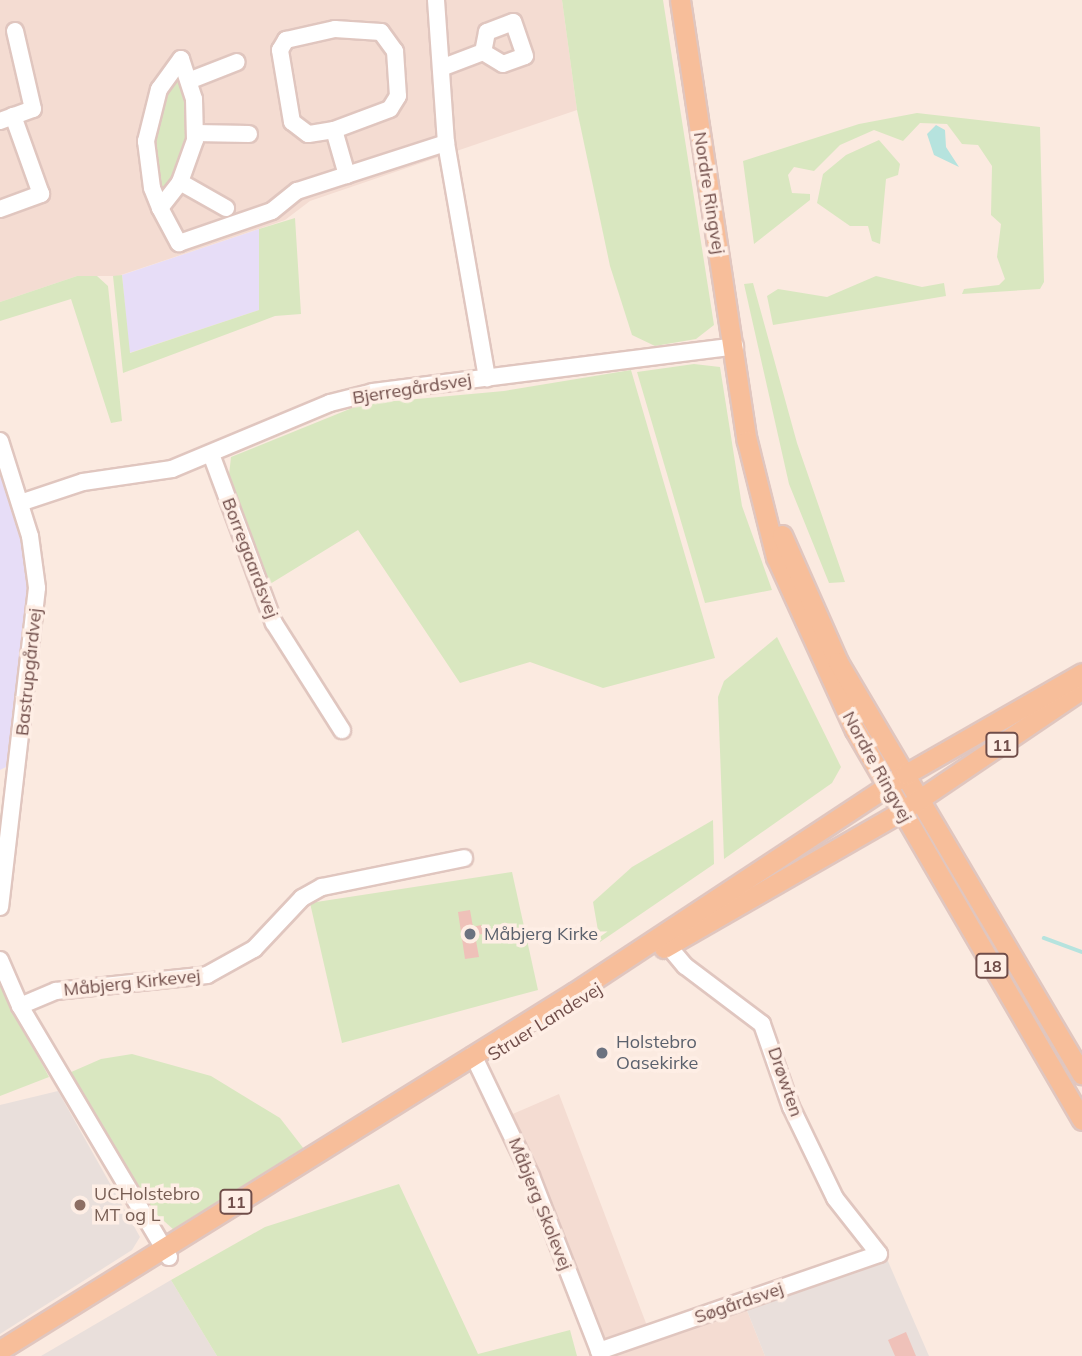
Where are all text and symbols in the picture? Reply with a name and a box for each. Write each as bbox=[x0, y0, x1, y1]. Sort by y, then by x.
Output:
street label: Nordre Ringvej bbox=[689, 130, 729, 256]
street label: Bjerregårdsvej bbox=[351, 369, 473, 409]
street label: Borregaardsvej bbox=[217, 495, 283, 621]
street label: Bastrupgårdvej bbox=[12, 607, 46, 737]
street label: Nordre Ringvej bbox=[838, 708, 916, 826]
road number: 11 bbox=[984, 732, 1020, 758]
place label: Måbjerg Kirke bbox=[484, 923, 598, 945]
marker: Måbjerg Kirke bbox=[462, 926, 478, 942]
road number: 18 bbox=[974, 954, 1010, 978]
street label: Måbjerg Kirkevej bbox=[62, 965, 202, 1001]
street label: Struer Landevej bbox=[484, 978, 606, 1066]
place label: Holstebro Oasekirke bbox=[616, 1032, 698, 1074]
street label: Drøwten bbox=[763, 1044, 807, 1120]
marker: Holstebro Oasekirke bbox=[594, 1045, 610, 1061]
street label: Måbjerg Skolevej bbox=[504, 1135, 576, 1273]
place label: UCHolstebro MT og L bbox=[94, 1184, 200, 1226]
road number: 11 bbox=[218, 1190, 254, 1214]
marker: UCHolstebro MT og L bbox=[72, 1197, 88, 1213]
street label: Søgårdsvej bbox=[692, 1278, 786, 1328]

